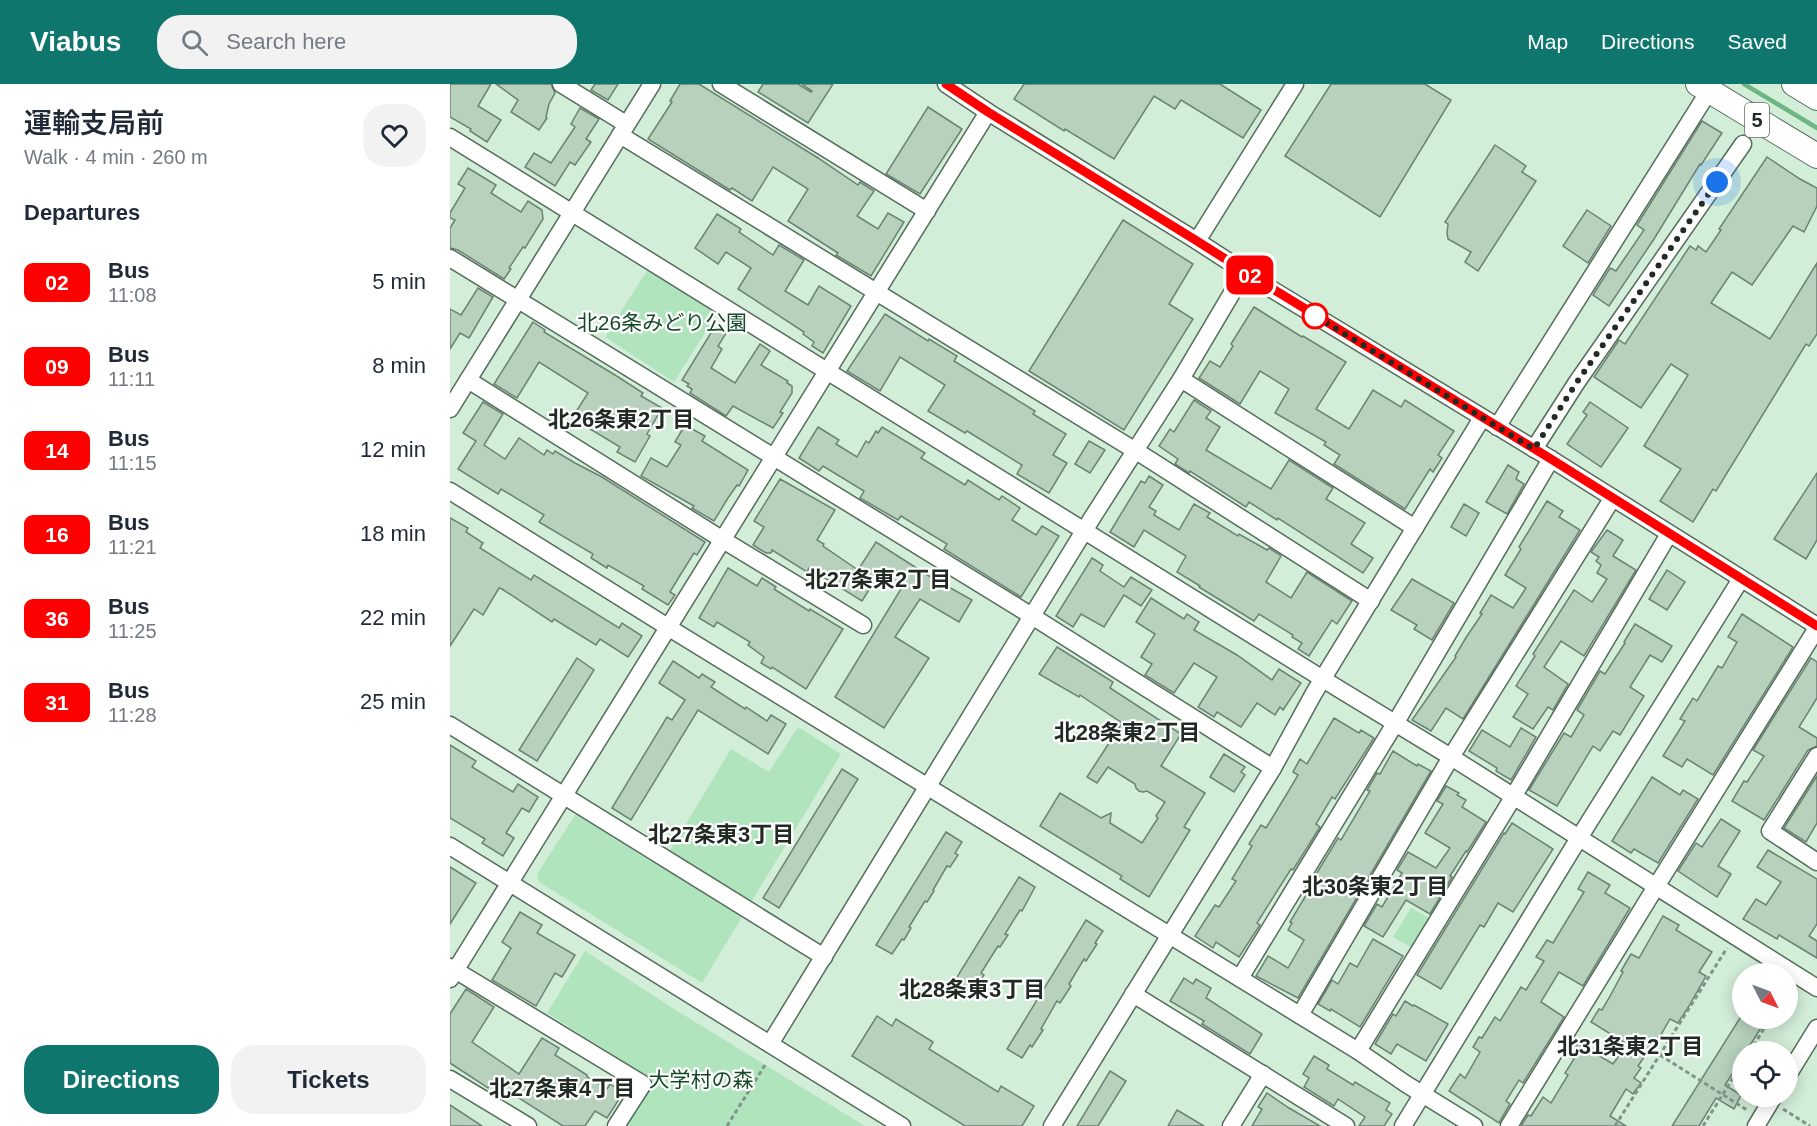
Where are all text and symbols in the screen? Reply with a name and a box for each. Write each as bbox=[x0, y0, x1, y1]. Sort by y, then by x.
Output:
search box bbox=[157, 15, 577, 69]
text: Viabus bbox=[30, 26, 121, 57]
icon: search bbox=[178, 26, 211, 59]
text: Search here bbox=[226, 29, 346, 54]
text: Map bbox=[1527, 30, 1568, 53]
text: Directions bbox=[1601, 30, 1694, 53]
text: Saved bbox=[1727, 30, 1787, 53]
road number: 5 bbox=[1745, 103, 1769, 137]
button: heart bbox=[363, 104, 426, 167]
text: 運輸支局前 bbox=[24, 108, 164, 139]
text: Walk · 4 min · 260 m bbox=[24, 146, 208, 168]
your location bbox=[1702, 167, 1732, 197]
text: Departures bbox=[24, 200, 140, 225]
line badge: 02 bbox=[1223, 256, 1277, 294]
text: Bus bbox=[108, 258, 150, 283]
text: 02 bbox=[1238, 264, 1262, 287]
text: 5 min bbox=[372, 269, 426, 294]
text: 02 bbox=[45, 271, 69, 294]
text: 11:08 bbox=[108, 284, 157, 306]
unlabelled marker bbox=[1302, 303, 1328, 329]
park label: 北26条みどり公園 bbox=[577, 311, 747, 334]
text: Bus bbox=[108, 342, 150, 367]
text: 8 min bbox=[372, 353, 426, 378]
text: 09 bbox=[45, 355, 69, 378]
text: 11:11 bbox=[108, 368, 155, 390]
district label: 北26条東2丁目 bbox=[548, 407, 694, 432]
text: Bus bbox=[108, 426, 150, 451]
text: 12 min bbox=[360, 437, 426, 462]
text: 14 bbox=[45, 439, 69, 462]
text: 11:15 bbox=[108, 452, 157, 474]
text: Bus bbox=[108, 510, 150, 535]
text: 18 min bbox=[360, 521, 426, 546]
text: 16 bbox=[45, 523, 69, 546]
text: 11:21 bbox=[108, 536, 157, 558]
district label: 北27条東2丁目 bbox=[805, 567, 951, 592]
text: Bus bbox=[108, 594, 150, 619]
text: 22 min bbox=[360, 605, 426, 630]
text: 36 bbox=[45, 607, 69, 630]
text: 11:25 bbox=[108, 620, 157, 642]
text: Bus bbox=[108, 678, 150, 703]
text: 25 min bbox=[360, 689, 426, 714]
text: 31 bbox=[45, 691, 69, 714]
text: 11:28 bbox=[108, 704, 157, 726]
district label: 北28条東2丁目 bbox=[1054, 720, 1200, 745]
district label: 北27条東3丁目 bbox=[648, 822, 794, 847]
district label: 北30条東2丁目 bbox=[1302, 874, 1448, 899]
north arrow bbox=[1732, 963, 1798, 1029]
map controls bbox=[1732, 963, 1798, 1107]
district label: 北28条東3丁目 bbox=[899, 977, 1045, 1002]
district label: 北31条東2丁目 bbox=[1557, 1034, 1703, 1059]
button: locate bbox=[1732, 1041, 1798, 1107]
button: Directions bbox=[24, 1045, 219, 1114]
button: Tickets bbox=[231, 1045, 426, 1114]
park label: 大学村の森 bbox=[649, 1068, 754, 1091]
district label: 北27条東4丁目 bbox=[489, 1076, 635, 1101]

